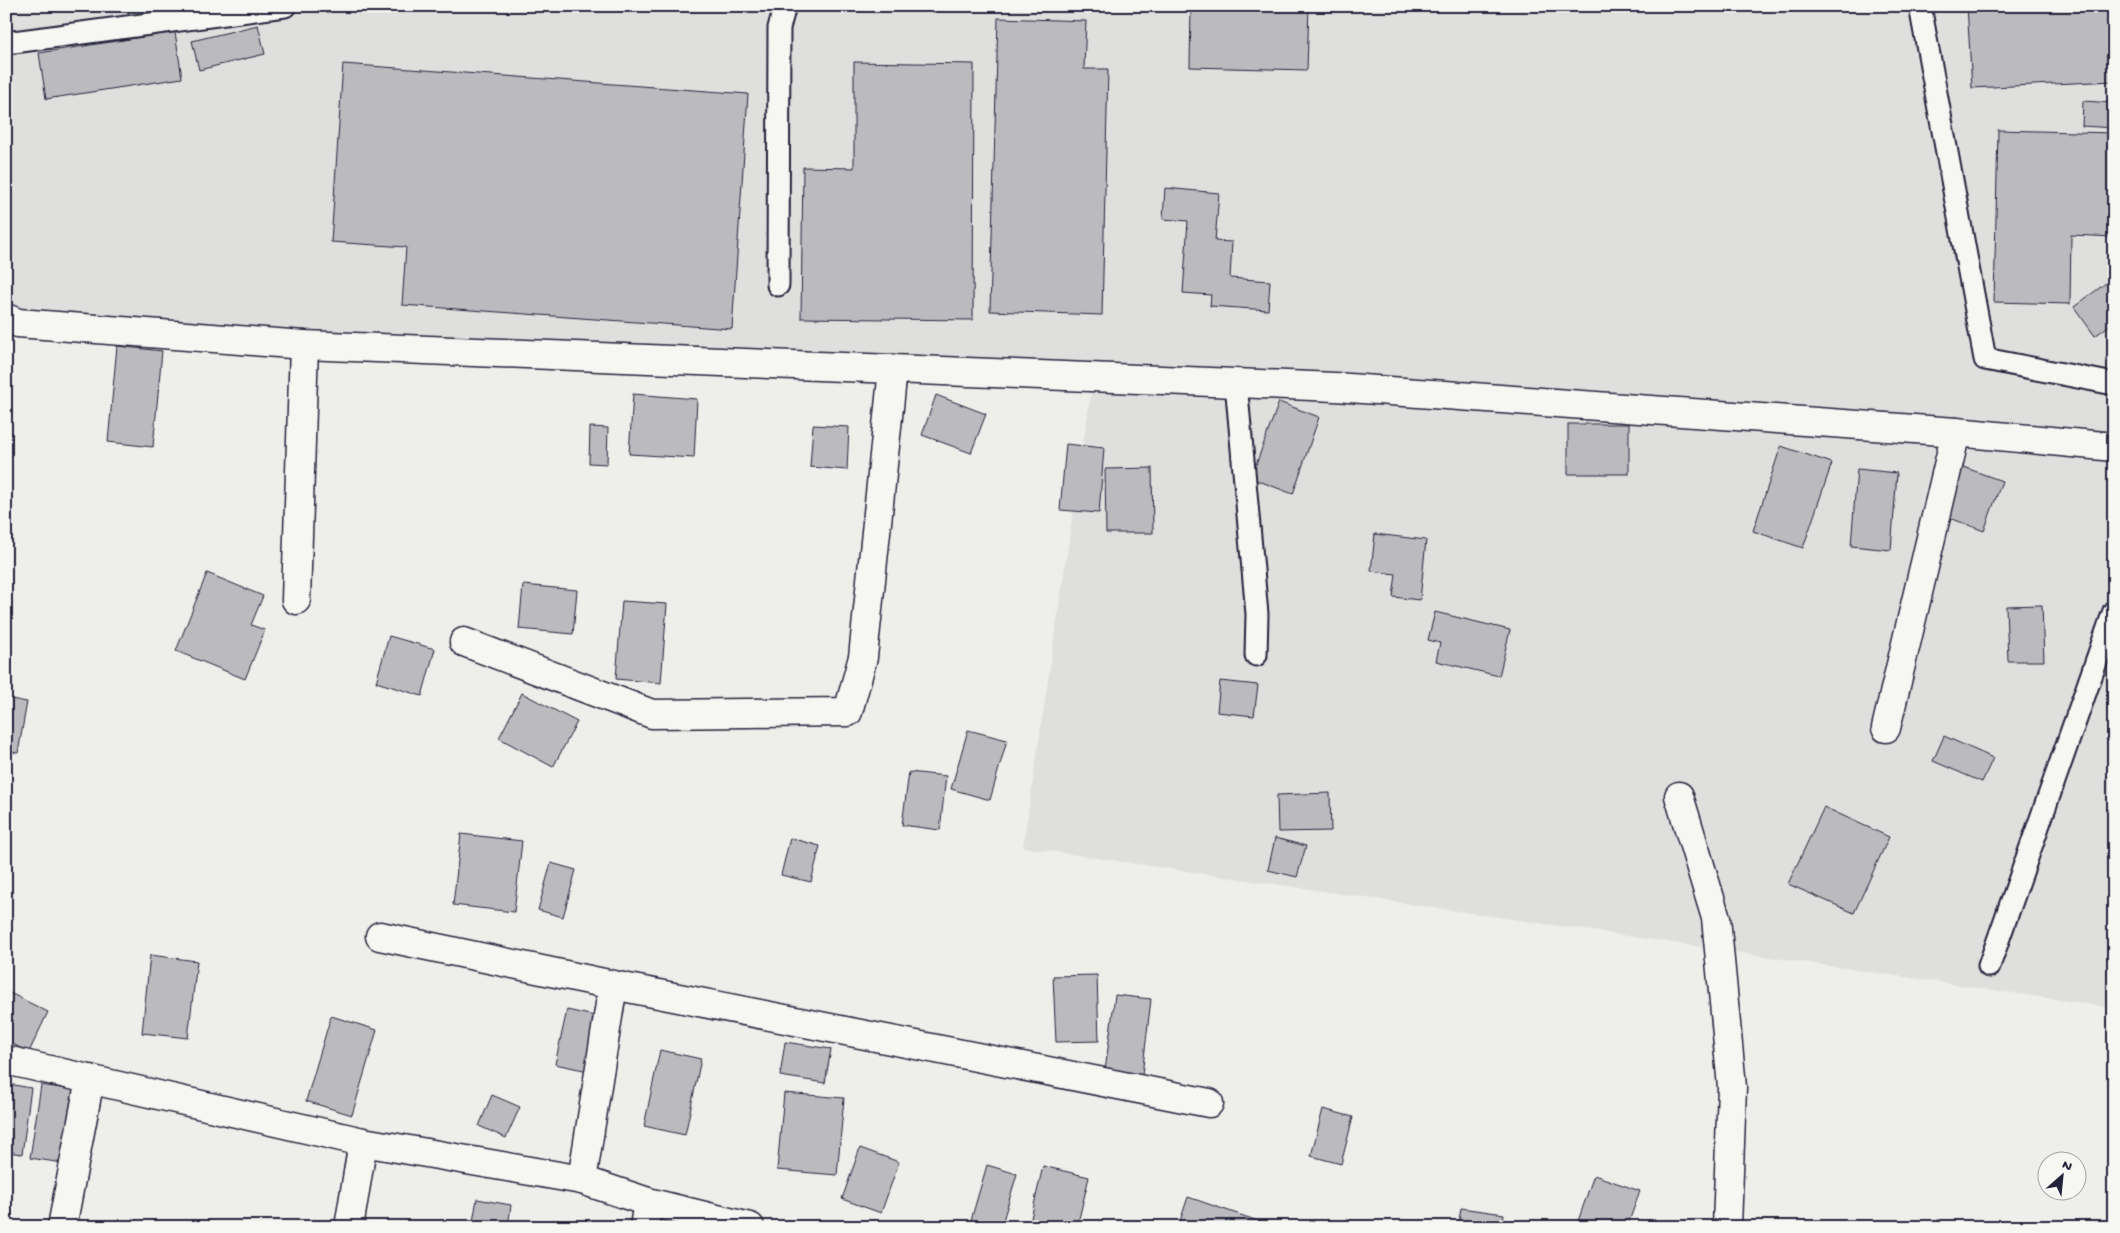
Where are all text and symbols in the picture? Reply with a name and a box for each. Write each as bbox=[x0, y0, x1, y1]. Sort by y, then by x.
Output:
north arrow bbox=[2038, 1150, 2088, 1200]
text: N bbox=[2059, 1157, 2075, 1176]

